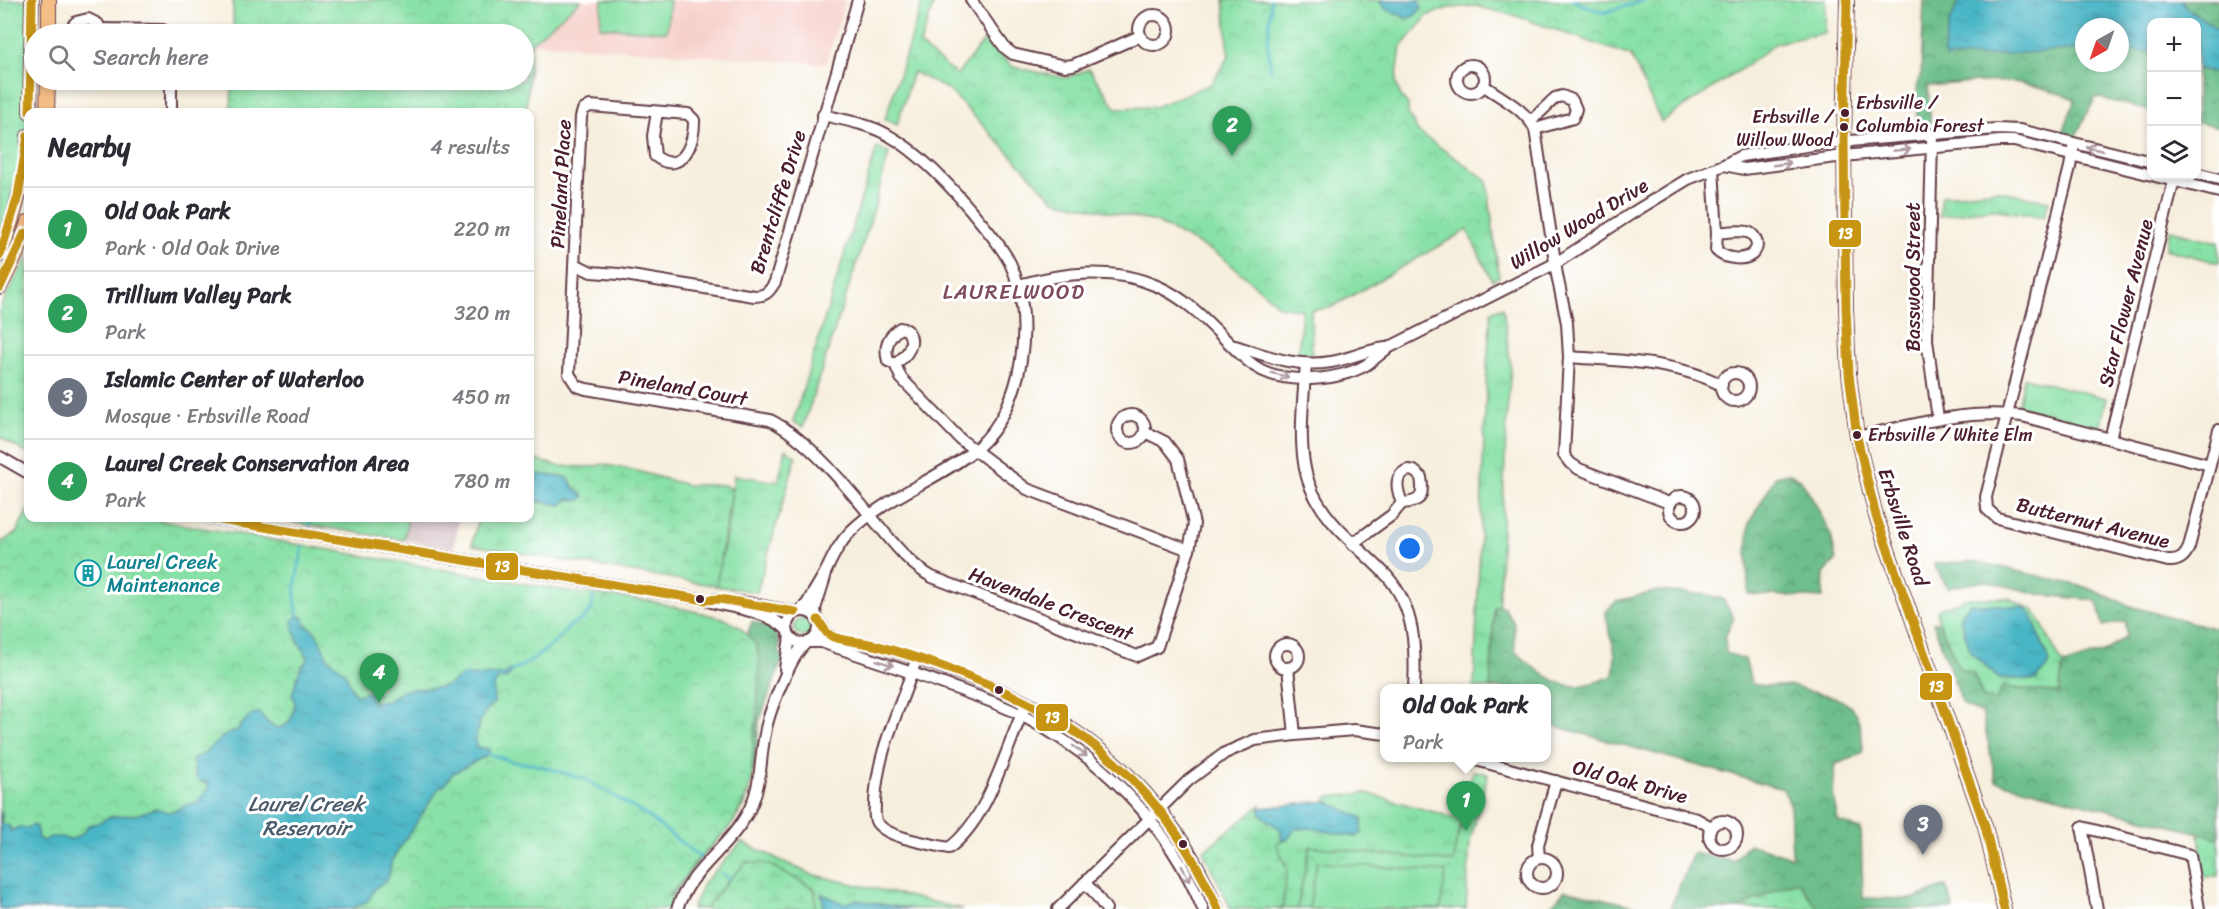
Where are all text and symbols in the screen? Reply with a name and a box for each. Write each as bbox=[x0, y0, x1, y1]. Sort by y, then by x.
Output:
north arrow bbox=[2075, 18, 2129, 72]
map controls bbox=[2147, 18, 2201, 180]
button: + bbox=[2147, 18, 2201, 72]
search box bbox=[24, 24, 534, 90]
text: Search here bbox=[93, 38, 209, 77]
icon: search bbox=[45, 41, 78, 74]
button: − bbox=[2147, 72, 2201, 126]
place label: Erbsville / Columbia Forest bbox=[1856, 87, 1985, 142]
place label: Erbsville / Willow Wood bbox=[1736, 101, 1835, 156]
pin: 2 bbox=[1212, 106, 1252, 156]
marker: Erbsville / Columbia Forest bbox=[1839, 107, 1851, 119]
street label: Pineland Place bbox=[540, 119, 582, 249]
marker: Erbsville / Willow Wood bbox=[1838, 121, 1850, 133]
text: Nearby bbox=[48, 124, 130, 170]
street label: Brentcliffe Drive bbox=[739, 126, 817, 278]
button: layers bbox=[2147, 126, 2201, 180]
text: 4 results bbox=[430, 130, 510, 165]
one-way arrow bbox=[2085, 143, 2105, 154]
one-way arrow bbox=[1892, 144, 1912, 155]
one-way arrow bbox=[1772, 158, 1791, 169]
street label: Willow Wood Drive bbox=[1503, 168, 1656, 280]
text: Old Oak Park bbox=[105, 192, 231, 231]
street label: Basswood Street bbox=[1896, 202, 1931, 352]
text: 1 bbox=[63, 212, 72, 247]
text: 220 m bbox=[454, 212, 510, 247]
street label: Star Flower Avenue bbox=[2088, 215, 2164, 391]
line badge: 13 bbox=[1828, 219, 1862, 248]
text: 13 bbox=[1837, 219, 1853, 248]
text: Park · Old Oak Drive bbox=[105, 231, 280, 266]
district label: LAURELWOOD bbox=[943, 273, 1085, 311]
text: Trillium Valley Park bbox=[105, 276, 292, 315]
text: 2 bbox=[62, 296, 73, 331]
text: 320 m bbox=[454, 296, 510, 331]
text: Park bbox=[105, 315, 146, 350]
street label: Pineland Court bbox=[616, 359, 751, 417]
text: Islamic Center of Waterloo bbox=[105, 360, 364, 399]
one-way arrow bbox=[1270, 370, 1289, 382]
text: 3 bbox=[62, 380, 73, 415]
text: 450 m bbox=[452, 380, 510, 415]
text: Mosque · Erbsville Road bbox=[105, 399, 309, 434]
place label: Erbsville / White Elm bbox=[1868, 419, 2033, 451]
marker: Erbsville / White Elm bbox=[1851, 429, 1863, 441]
text: Laurel Creek Conservation Area bbox=[105, 444, 409, 483]
street label: Erbsville Road bbox=[1867, 463, 1939, 592]
text: 4 bbox=[61, 464, 74, 499]
text: 780 m bbox=[453, 464, 510, 499]
text: Park bbox=[105, 483, 146, 518]
street label: Butternut Avenue bbox=[2013, 487, 2174, 559]
your location bbox=[1395, 534, 1424, 563]
place label: Laurel Creek Maintenance bbox=[107, 545, 220, 603]
line badge: 13 bbox=[485, 552, 519, 581]
text: 13 bbox=[494, 552, 510, 581]
street label: Havendale Crescent bbox=[964, 556, 1139, 652]
building icon: Laurel Creek Maintenance bbox=[73, 558, 103, 588]
unlabelled marker bbox=[694, 593, 706, 605]
pin: 4 bbox=[360, 654, 398, 703]
one-way arrow bbox=[875, 658, 894, 669]
line badge: 13 bbox=[1919, 672, 1953, 701]
text: 13 bbox=[1928, 672, 1944, 701]
unlabelled marker bbox=[993, 684, 1005, 696]
popup bbox=[1380, 684, 1551, 762]
text: Old Oak Park bbox=[1403, 686, 1528, 725]
line badge: 13 bbox=[1035, 703, 1069, 732]
text: 13 bbox=[1044, 703, 1060, 732]
text: Park bbox=[1403, 725, 1444, 760]
one-way arrow bbox=[1072, 745, 1088, 758]
street label: Old Oak Drive bbox=[1569, 750, 1692, 814]
pin: 1 bbox=[1446, 782, 1486, 831]
water label: Laurel Creek Reservoir bbox=[248, 785, 367, 847]
pin: 3 bbox=[1904, 806, 1942, 855]
unlabelled marker bbox=[1177, 838, 1189, 850]
one-way arrow bbox=[1181, 865, 1193, 883]

